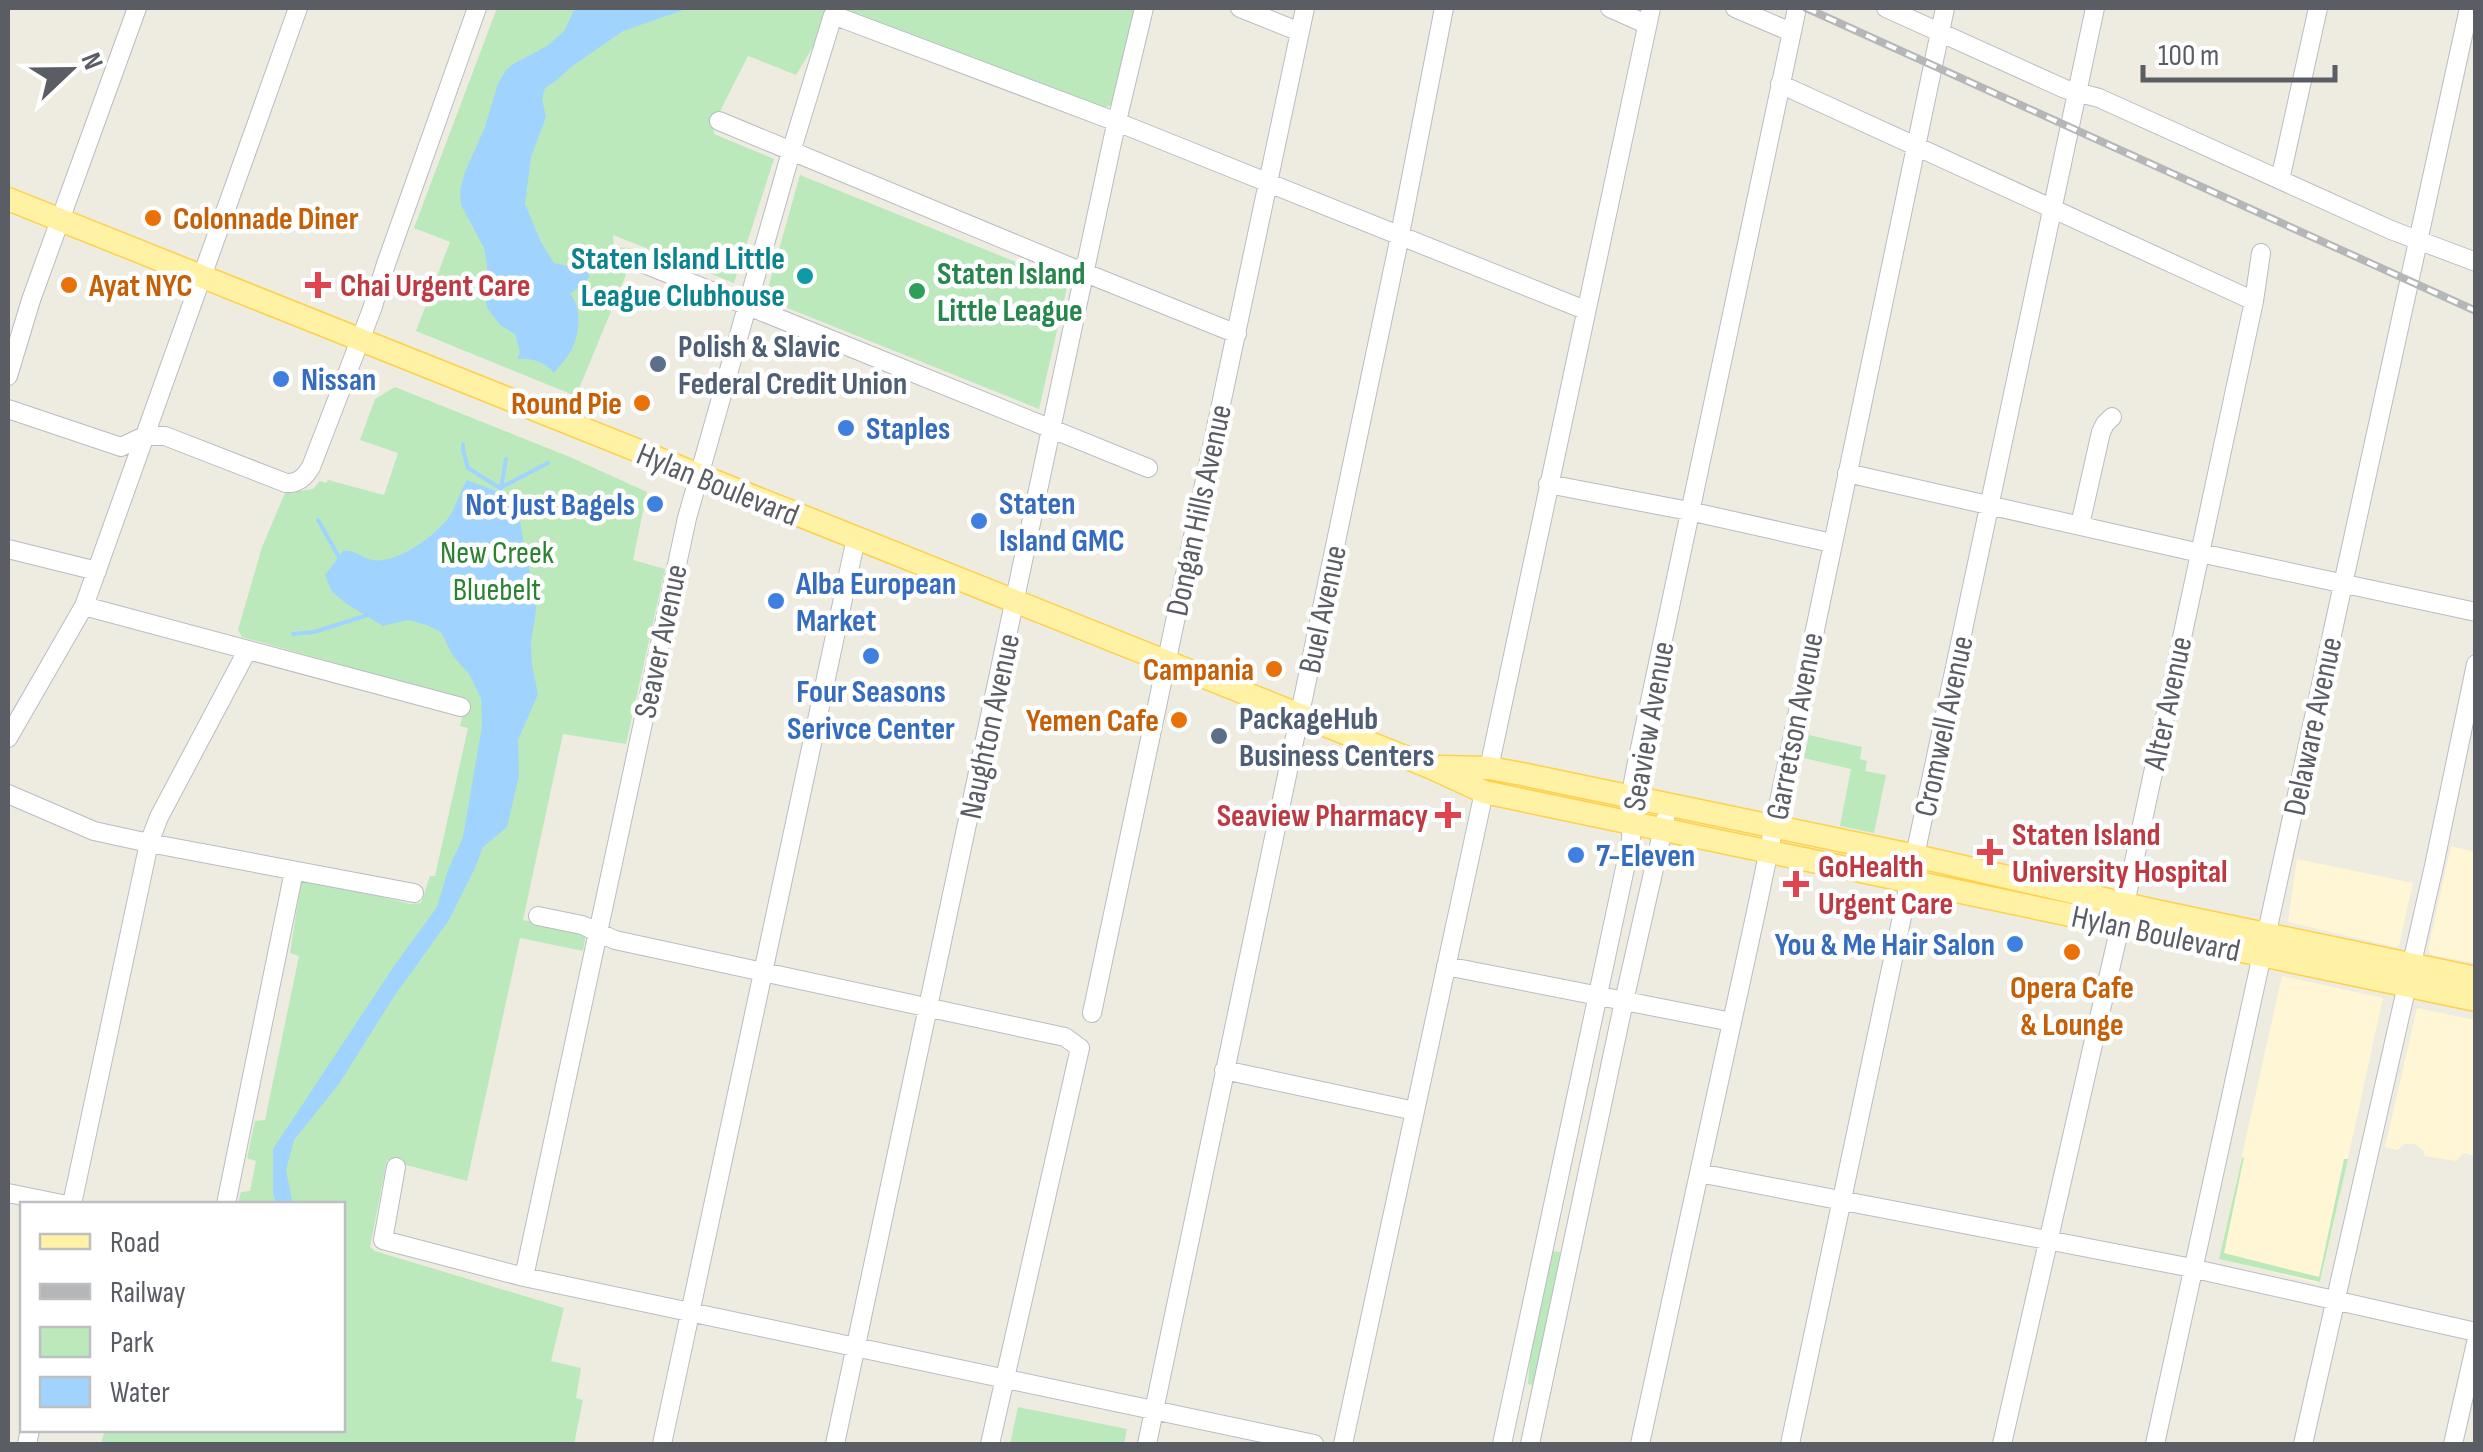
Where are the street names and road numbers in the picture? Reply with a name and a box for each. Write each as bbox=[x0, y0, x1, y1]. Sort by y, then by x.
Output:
street label: Dongan Hills Avenue bbox=[1158, 401, 1241, 620]
street label: Hylan Boulevard bbox=[631, 435, 804, 536]
street label: Buel Avenue bbox=[1291, 542, 1356, 677]
street label: Seaver Avenue bbox=[626, 561, 697, 722]
street label: Garretson Avenue bbox=[1758, 629, 1833, 823]
street label: Naughton Avenue bbox=[952, 630, 1029, 823]
street label: Cromwell Avenue bbox=[1906, 632, 1983, 820]
street label: Alter Avenue bbox=[2135, 633, 2202, 774]
street label: Delaware Avenue bbox=[2276, 634, 2351, 819]
street label: Seaview Avenue bbox=[1615, 639, 1684, 814]
street label: Hylan Boulevard bbox=[2068, 898, 2244, 971]

